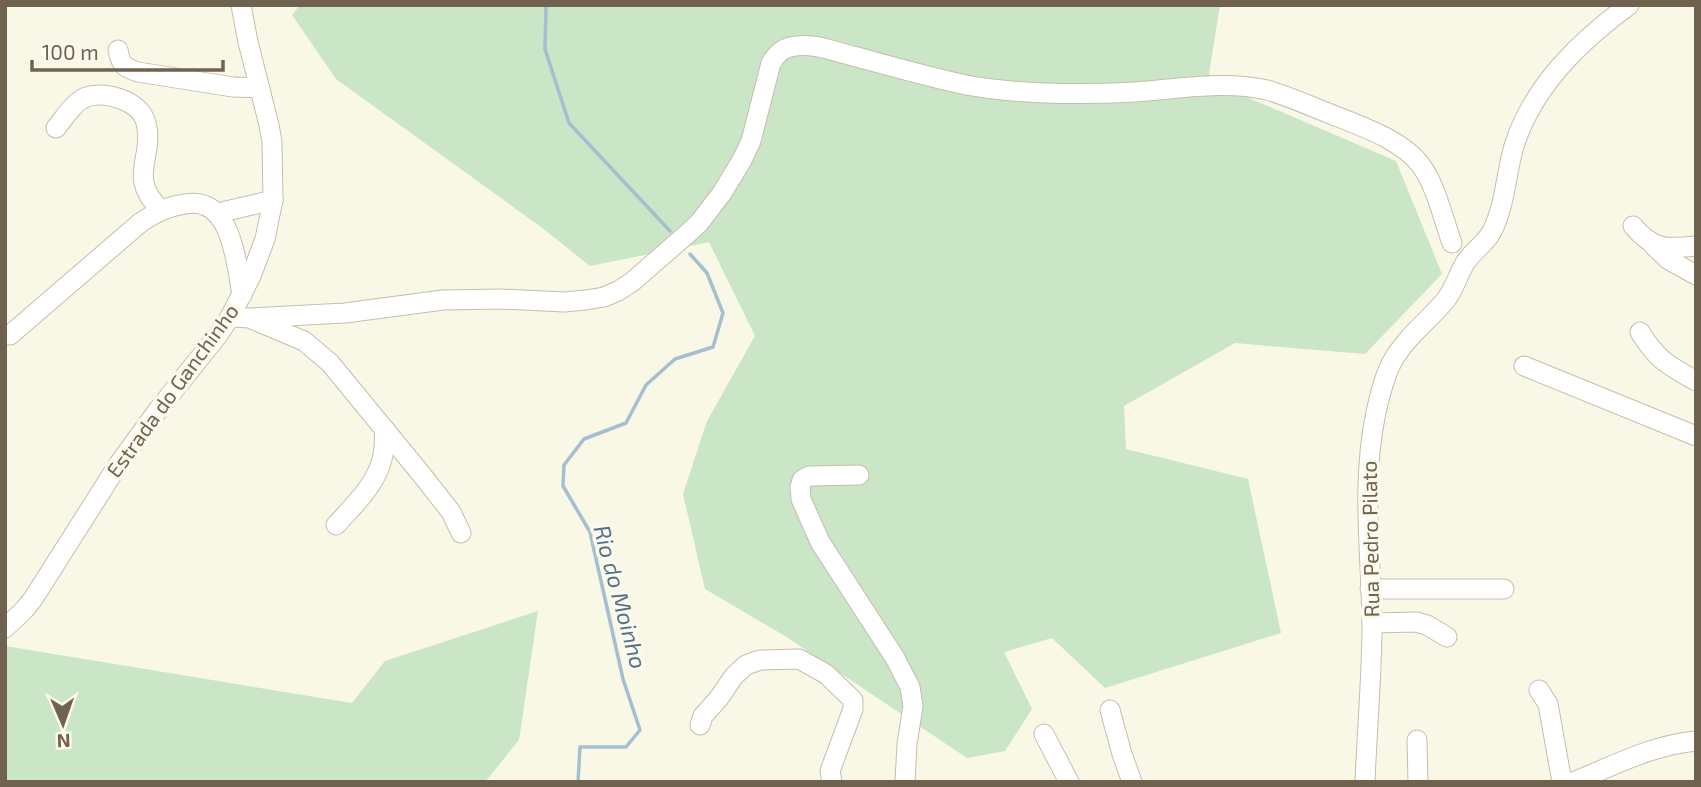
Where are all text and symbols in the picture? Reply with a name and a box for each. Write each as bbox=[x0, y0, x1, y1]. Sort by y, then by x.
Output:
scale bar bbox=[32, 28, 222, 72]
text: 100 m bbox=[42, 39, 99, 64]
street label: Estrada do Ganchinho bbox=[100, 299, 243, 482]
street label: Rua Pedro Pilato bbox=[1356, 460, 1383, 618]
water label: Rio do Moinho bbox=[588, 522, 654, 672]
north arrow bbox=[28, 689, 98, 759]
text: N bbox=[56, 730, 71, 753]

